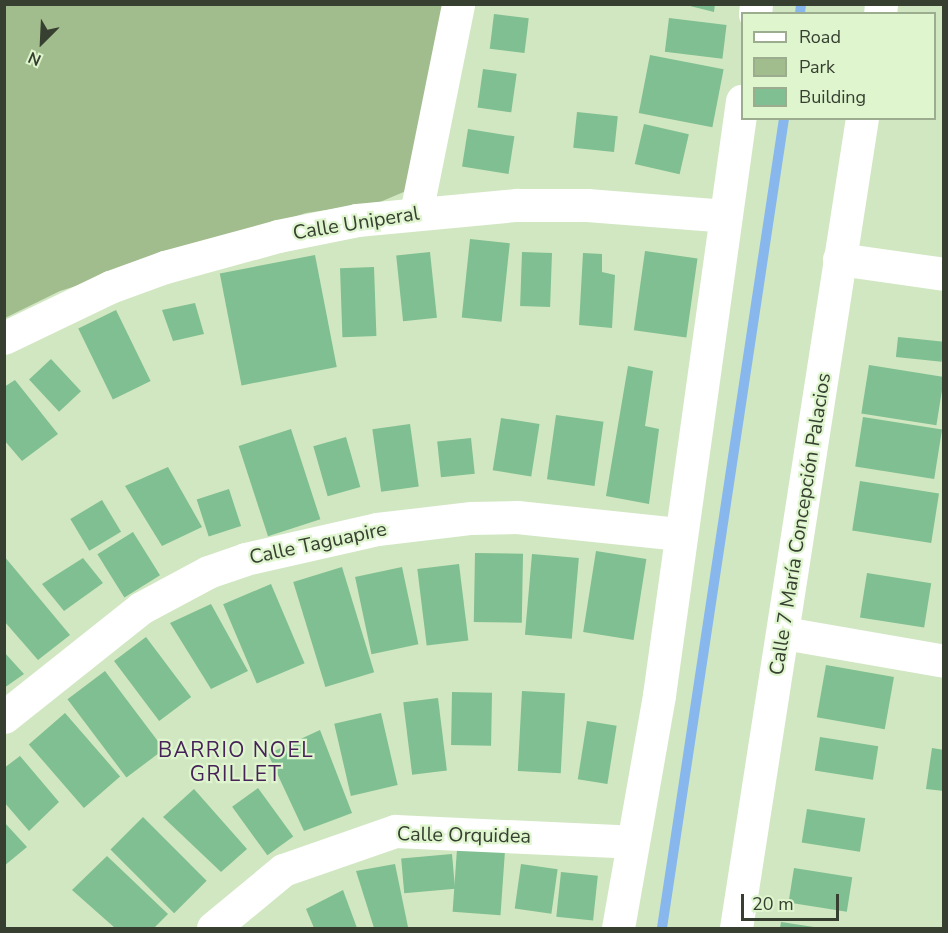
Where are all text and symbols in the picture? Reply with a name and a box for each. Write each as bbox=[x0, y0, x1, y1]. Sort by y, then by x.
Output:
north arrow bbox=[12, 12, 72, 72]
legend bbox=[741, 12, 936, 120]
text: Road bbox=[799, 25, 841, 49]
text: N bbox=[25, 46, 45, 71]
text: Park bbox=[799, 55, 835, 79]
text: Building bbox=[799, 85, 866, 109]
street label: Calle Uniperal bbox=[291, 201, 421, 245]
street label: Calle 7 María Concepción Palacios bbox=[764, 371, 836, 677]
street label: Calle Taguapire bbox=[247, 517, 389, 569]
district label: BARRIO NOEL GRILLET bbox=[158, 737, 314, 787]
street label: Calle Orquidea bbox=[397, 822, 531, 848]
scale bar bbox=[744, 882, 842, 920]
text: 20 m bbox=[752, 892, 794, 916]

